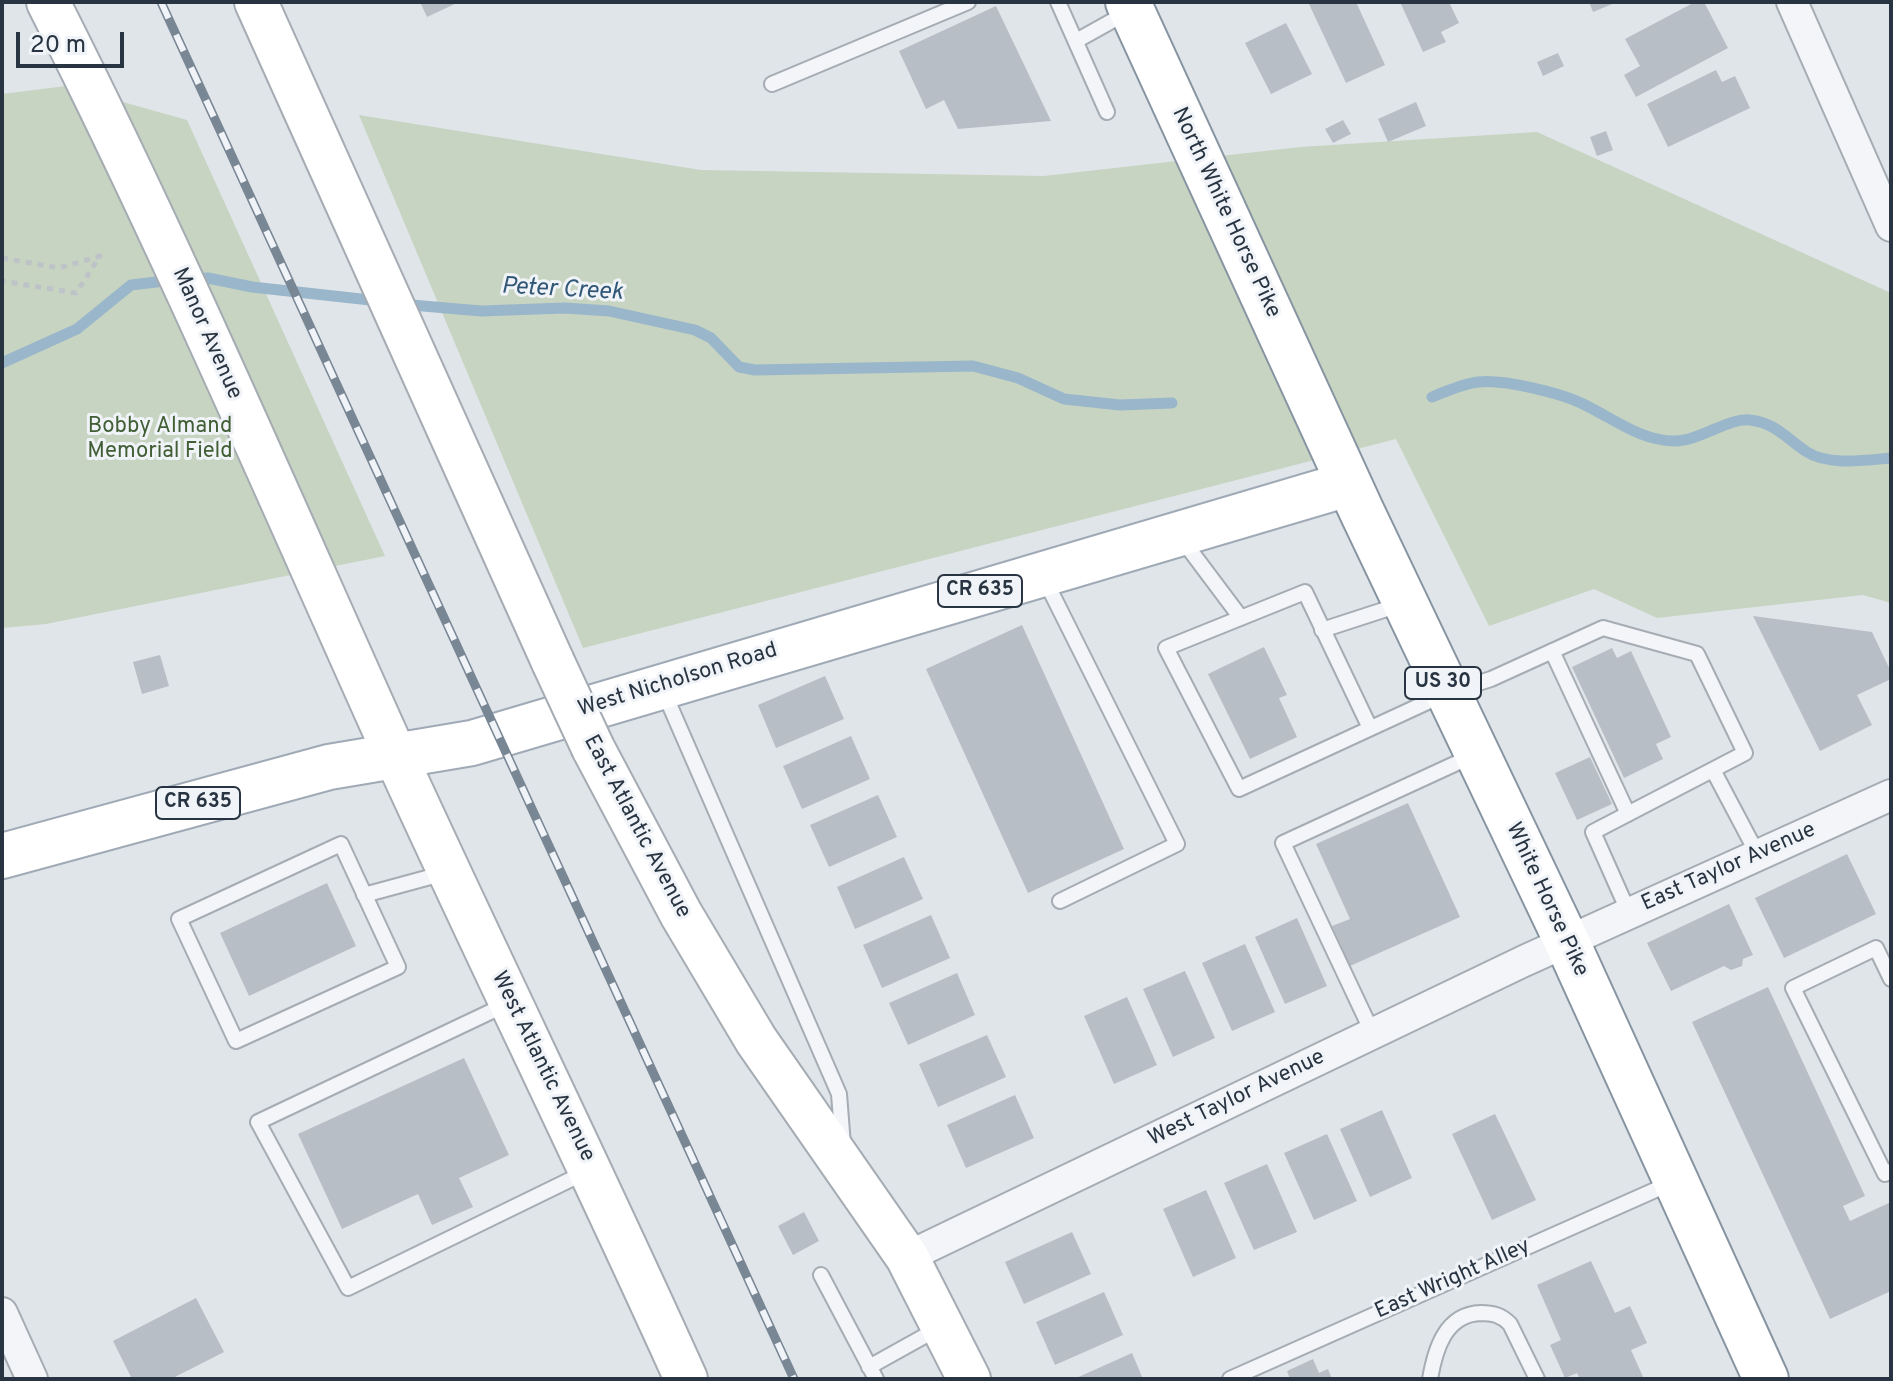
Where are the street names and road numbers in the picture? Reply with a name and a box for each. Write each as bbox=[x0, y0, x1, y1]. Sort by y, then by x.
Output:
street label: North White Horse Pike bbox=[1165, 104, 1285, 322]
street label: Manor Avenue bbox=[165, 264, 247, 404]
road number: CR 635 bbox=[938, 575, 1022, 607]
street label: West Nicholson Road bbox=[575, 638, 781, 724]
road number: US 30 bbox=[1405, 667, 1481, 699]
street label: East Atlantic Avenue bbox=[577, 731, 695, 923]
road number: CR 635 bbox=[156, 787, 240, 819]
street label: East Taylor Avenue bbox=[1638, 818, 1820, 918]
street label: White Horse Pike bbox=[1499, 819, 1593, 981]
street label: West Atlantic Avenue bbox=[484, 967, 600, 1167]
street label: West Taylor Avenue bbox=[1144, 1045, 1330, 1153]
street label: East Wright Alley bbox=[1371, 1234, 1535, 1326]

